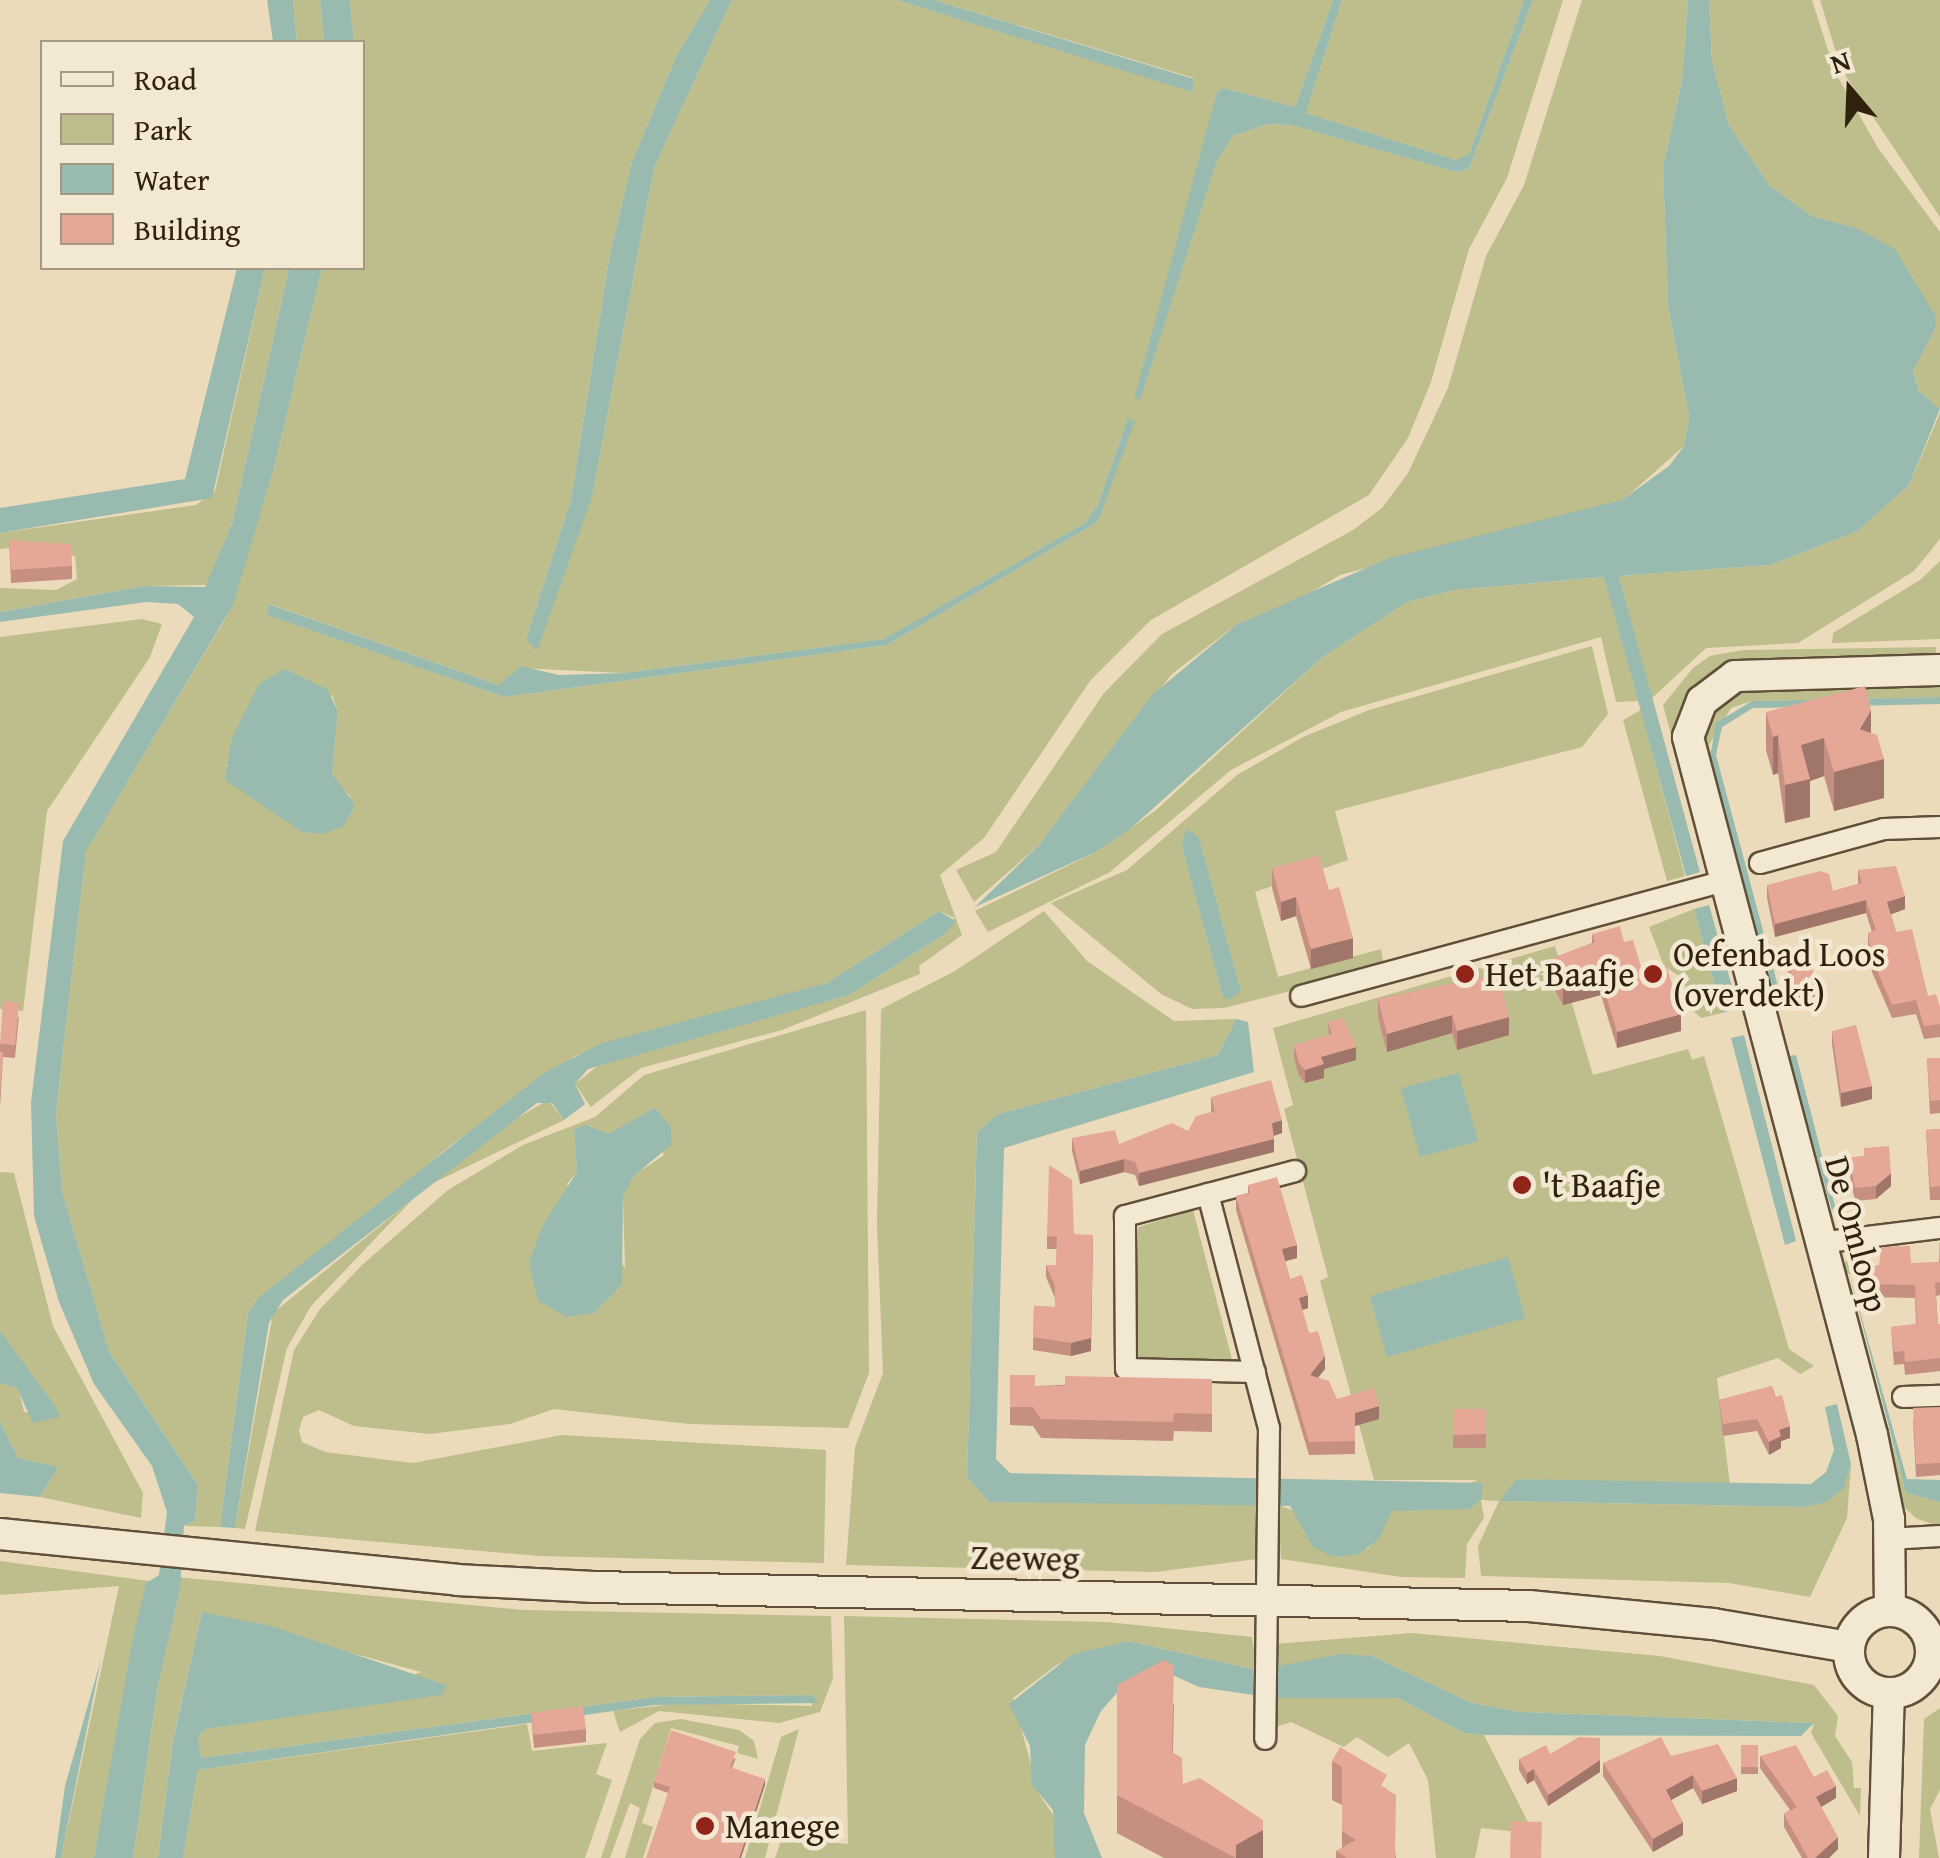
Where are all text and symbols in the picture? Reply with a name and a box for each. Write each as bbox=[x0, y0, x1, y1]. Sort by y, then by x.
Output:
text: N bbox=[1825, 39, 1856, 84]
legend bbox=[40, 40, 365, 270]
north arrow bbox=[1800, 40, 1900, 140]
text: Road bbox=[134, 57, 197, 101]
text: Park bbox=[134, 107, 192, 151]
text: Water bbox=[134, 157, 210, 201]
text: Building bbox=[134, 207, 240, 251]
place label: Oefenbad Loos (overdekt) bbox=[1673, 933, 1886, 1015]
place label: Het Baafje bbox=[1485, 953, 1635, 995]
marker: Het Baafje bbox=[1454, 963, 1476, 985]
marker: Oefenbad Loos (overdekt) bbox=[1642, 963, 1664, 985]
street label: De Omloop bbox=[1816, 1151, 1898, 1317]
place label: 't Baafje bbox=[1542, 1164, 1661, 1206]
marker: 't Baafje bbox=[1511, 1174, 1533, 1196]
street label: Zeeweg bbox=[970, 1536, 1080, 1580]
place label: Manege bbox=[725, 1805, 840, 1847]
marker: Manege bbox=[694, 1815, 716, 1837]

